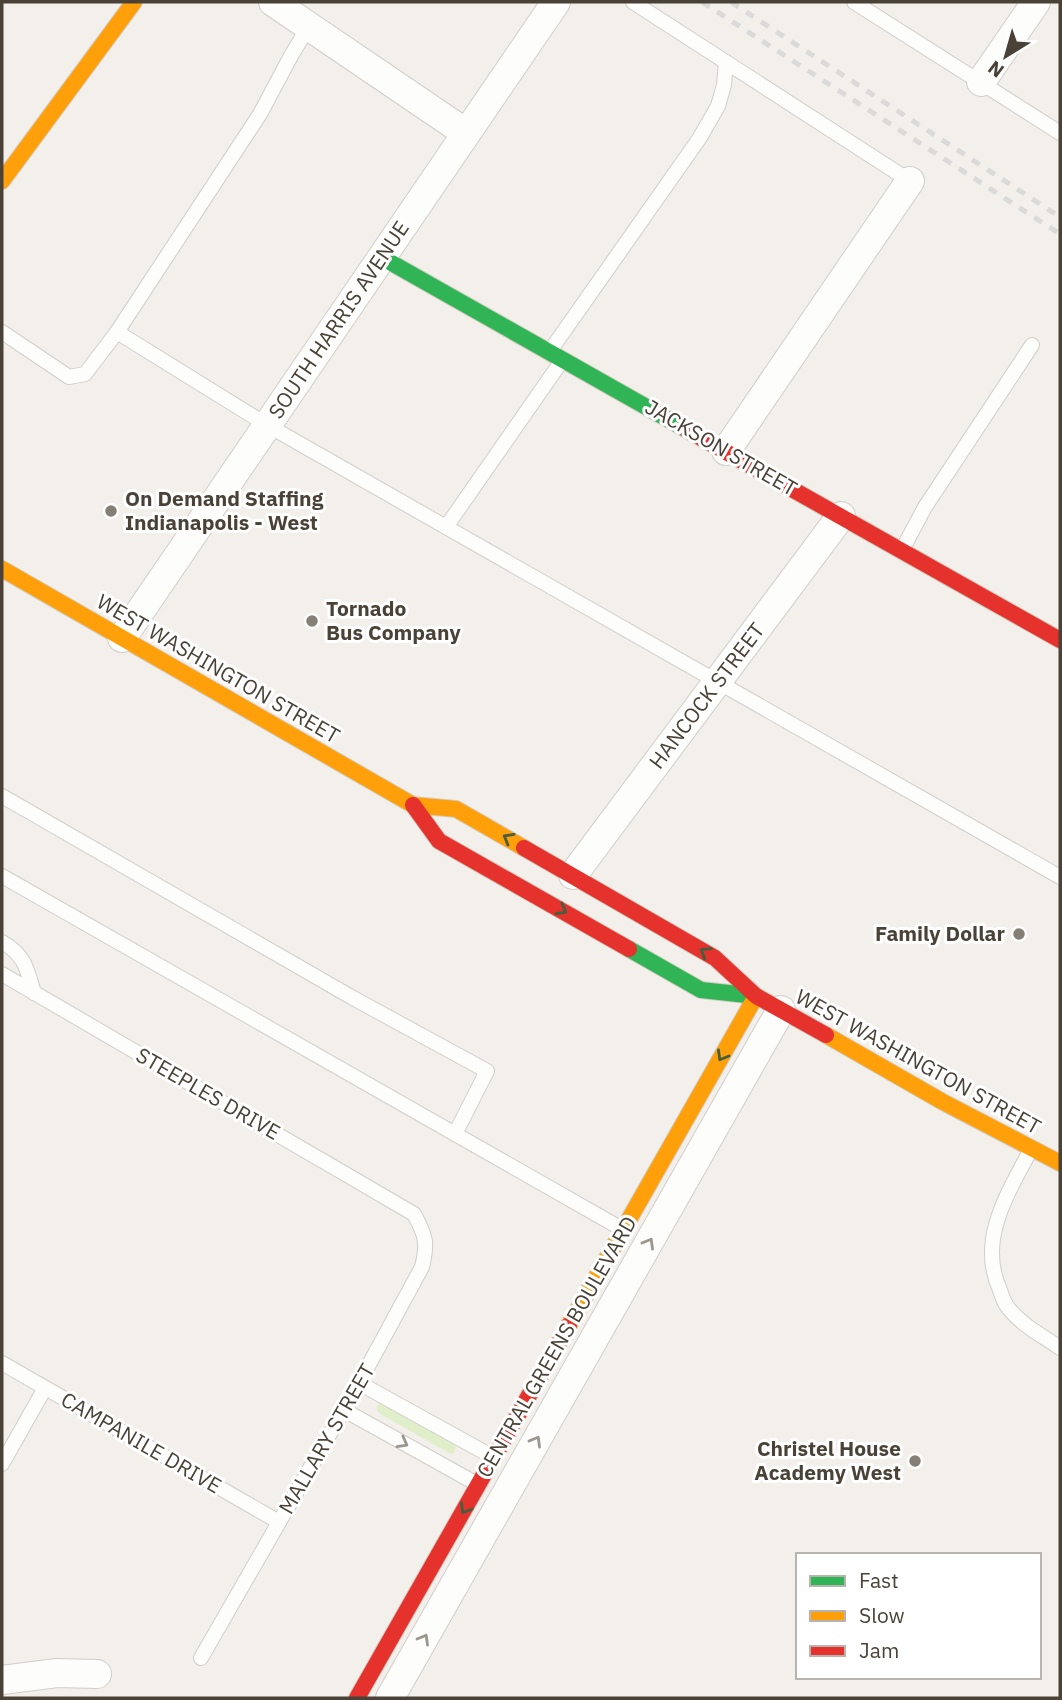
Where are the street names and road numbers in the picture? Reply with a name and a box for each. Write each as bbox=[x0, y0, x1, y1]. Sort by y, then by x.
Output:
street label: SOUTH HARRIS AVENUE bbox=[261, 215, 415, 424]
street label: JACKSON STREET bbox=[641, 392, 802, 502]
street label: WEST WASHINGTON STREET bbox=[92, 587, 345, 749]
street label: HANCOCK STREET bbox=[642, 617, 770, 774]
street label: WEST WASHINGTON STREET bbox=[791, 982, 1046, 1140]
street label: STEEPLES DRIVE bbox=[131, 1040, 286, 1146]
street label: CENTRAL GREENS BOULEVARD bbox=[470, 1211, 643, 1482]
street label: MALLARY STREET bbox=[272, 1358, 381, 1519]
street label: CAMPANILE DRIVE bbox=[56, 1385, 227, 1499]

